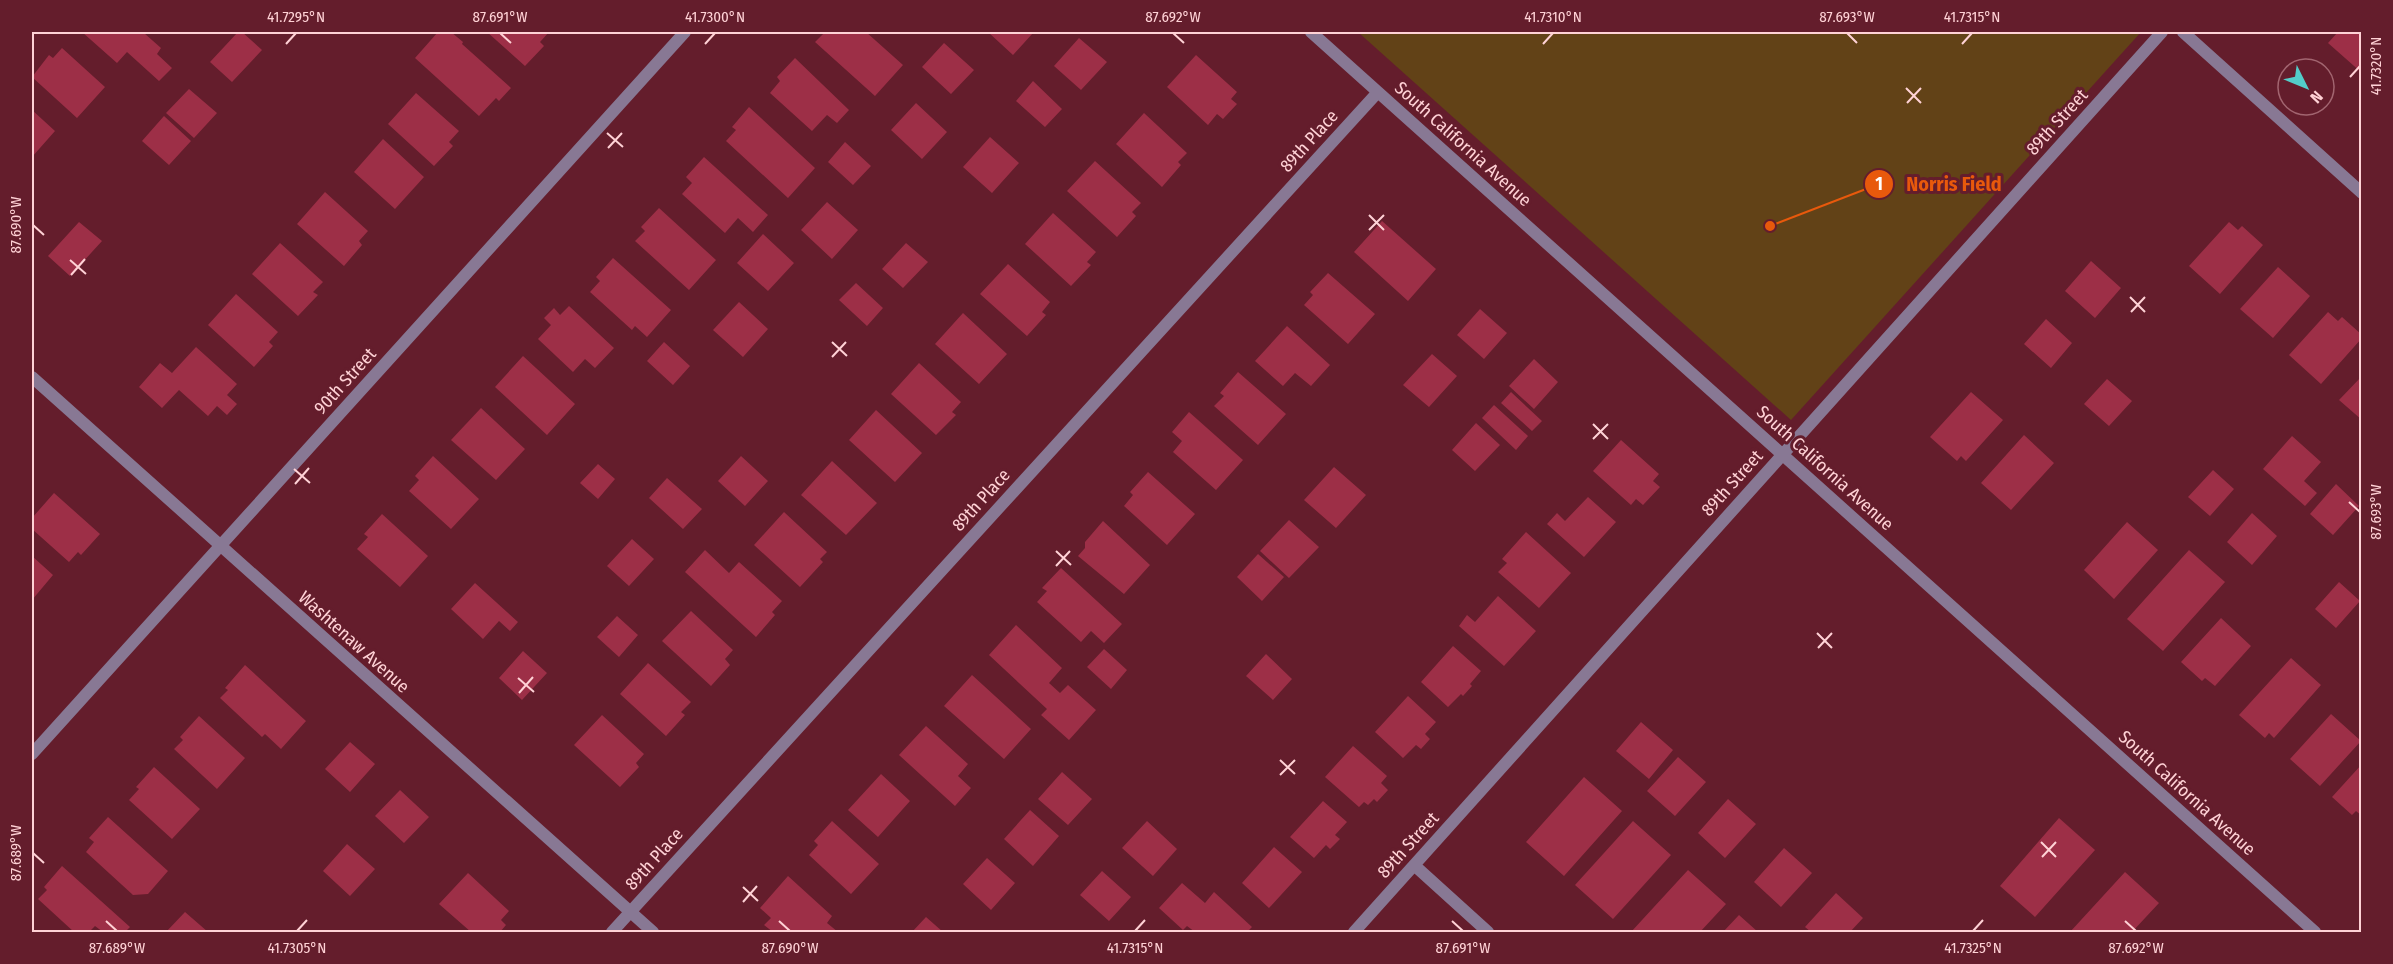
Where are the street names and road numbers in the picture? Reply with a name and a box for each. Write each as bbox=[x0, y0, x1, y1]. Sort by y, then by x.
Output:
street label: South California Avenue bbox=[1390, 77, 1536, 211]
street label: 89th Street bbox=[2022, 84, 2092, 160]
street label: 89th Place bbox=[1275, 105, 1343, 177]
street label: 90th Street bbox=[309, 343, 381, 419]
street label: South California Avenue bbox=[1752, 401, 1898, 535]
street label: 89th Street bbox=[1697, 445, 1767, 521]
street label: 89th Place bbox=[947, 464, 1015, 536]
street label: Washtenaw Avenue bbox=[294, 586, 414, 698]
street label: South California Avenue bbox=[2114, 726, 2260, 860]
street label: 89th Street bbox=[1373, 807, 1443, 883]
street label: 89th Place bbox=[620, 823, 688, 895]

